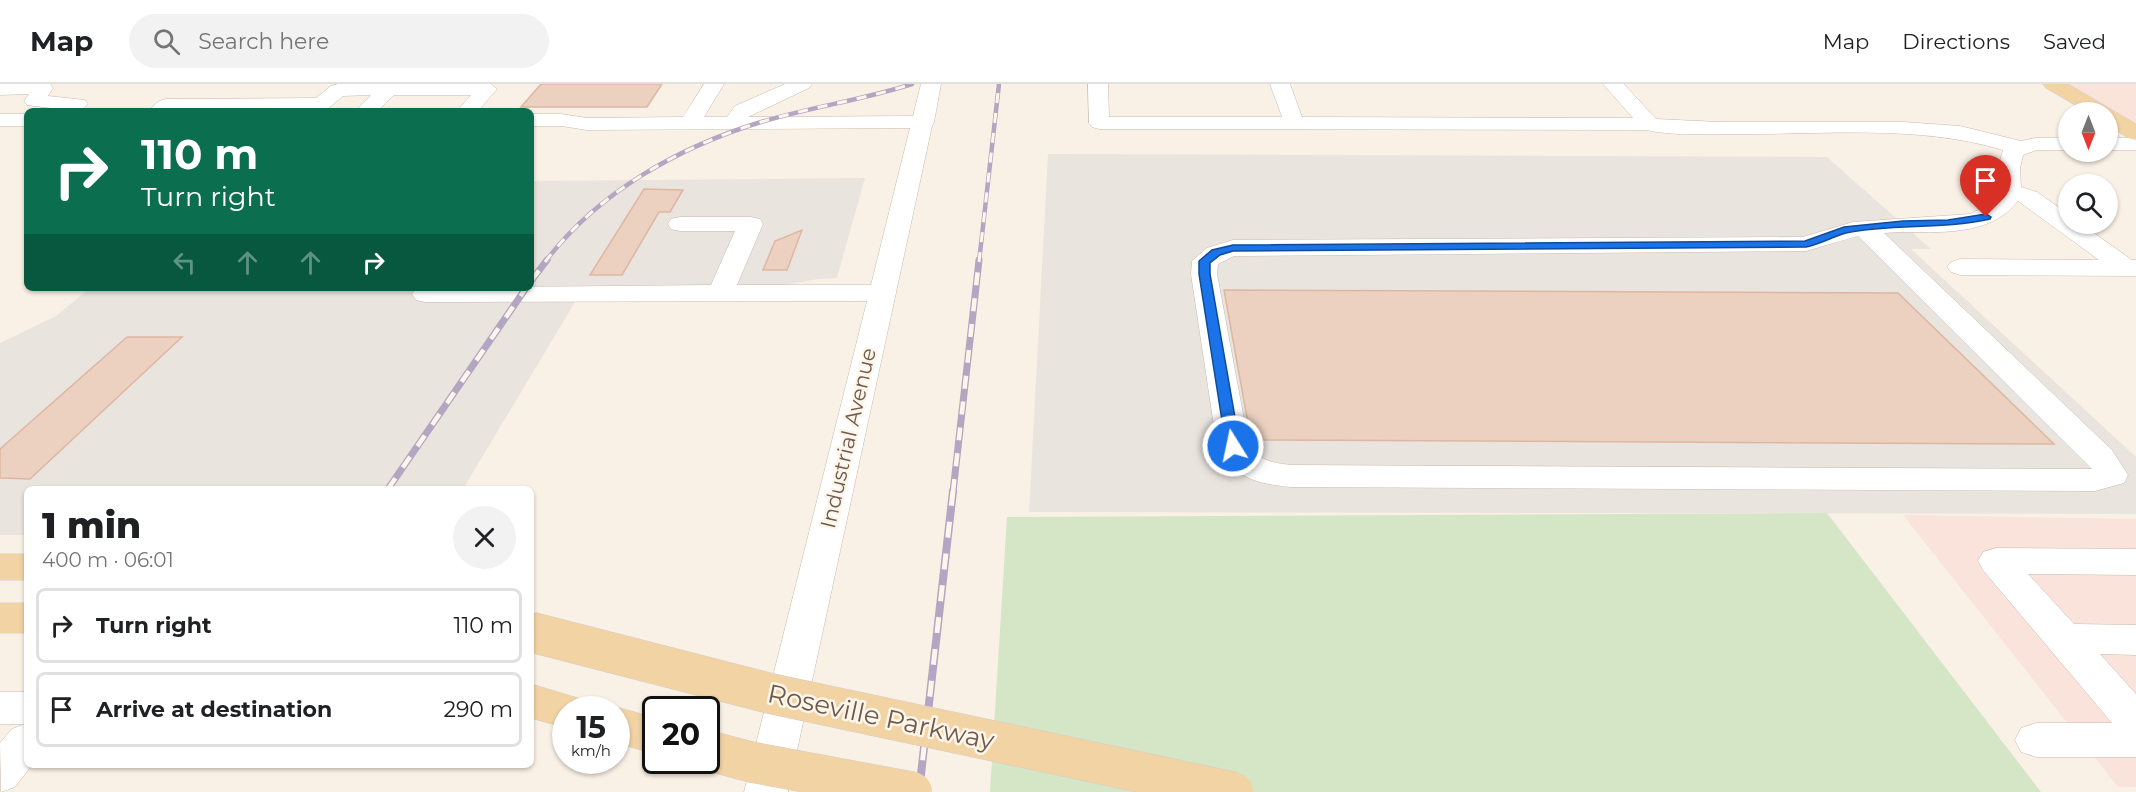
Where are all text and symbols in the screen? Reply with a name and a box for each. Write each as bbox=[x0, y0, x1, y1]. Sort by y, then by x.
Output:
search box bbox=[129, 14, 549, 68]
text: Map bbox=[30, 24, 93, 58]
icon: search bbox=[150, 25, 183, 58]
text: Search here bbox=[198, 28, 329, 55]
text: Map bbox=[1823, 29, 1869, 54]
text: Directions bbox=[1902, 29, 2010, 54]
text: Saved bbox=[2043, 29, 2106, 54]
north arrow bbox=[2058, 102, 2118, 162]
map controls bbox=[2058, 102, 2118, 234]
text: 110 m bbox=[141, 128, 258, 180]
icon: right bbox=[42, 132, 120, 210]
pin bbox=[1960, 155, 2011, 217]
icon: arrive bbox=[1969, 164, 2002, 197]
button: search bbox=[2058, 174, 2118, 234]
text: Turn right bbox=[141, 180, 276, 213]
icon: left bbox=[168, 246, 201, 279]
icon: ahead bbox=[231, 246, 264, 279]
icon: ahead bbox=[294, 246, 327, 279]
icon: right bbox=[357, 246, 390, 279]
street label: Industrial Avenue bbox=[815, 345, 881, 531]
position arrow bbox=[1201, 414, 1265, 478]
text: 1 min bbox=[42, 503, 141, 547]
button: close bbox=[453, 506, 516, 569]
text: 400 m · 06:01 bbox=[42, 548, 174, 572]
icon: right bbox=[45, 609, 78, 642]
text: Turn right bbox=[96, 612, 211, 639]
text: 110 m bbox=[453, 612, 513, 639]
street label: Roseville Parkway bbox=[765, 677, 998, 757]
icon: arrive bbox=[45, 693, 78, 726]
text: Arrive at destination bbox=[96, 696, 332, 723]
text: 290 m bbox=[443, 696, 513, 723]
speed limit sign: 20 bbox=[642, 696, 720, 774]
text: 15 bbox=[576, 709, 606, 746]
text: km/h bbox=[571, 741, 611, 760]

